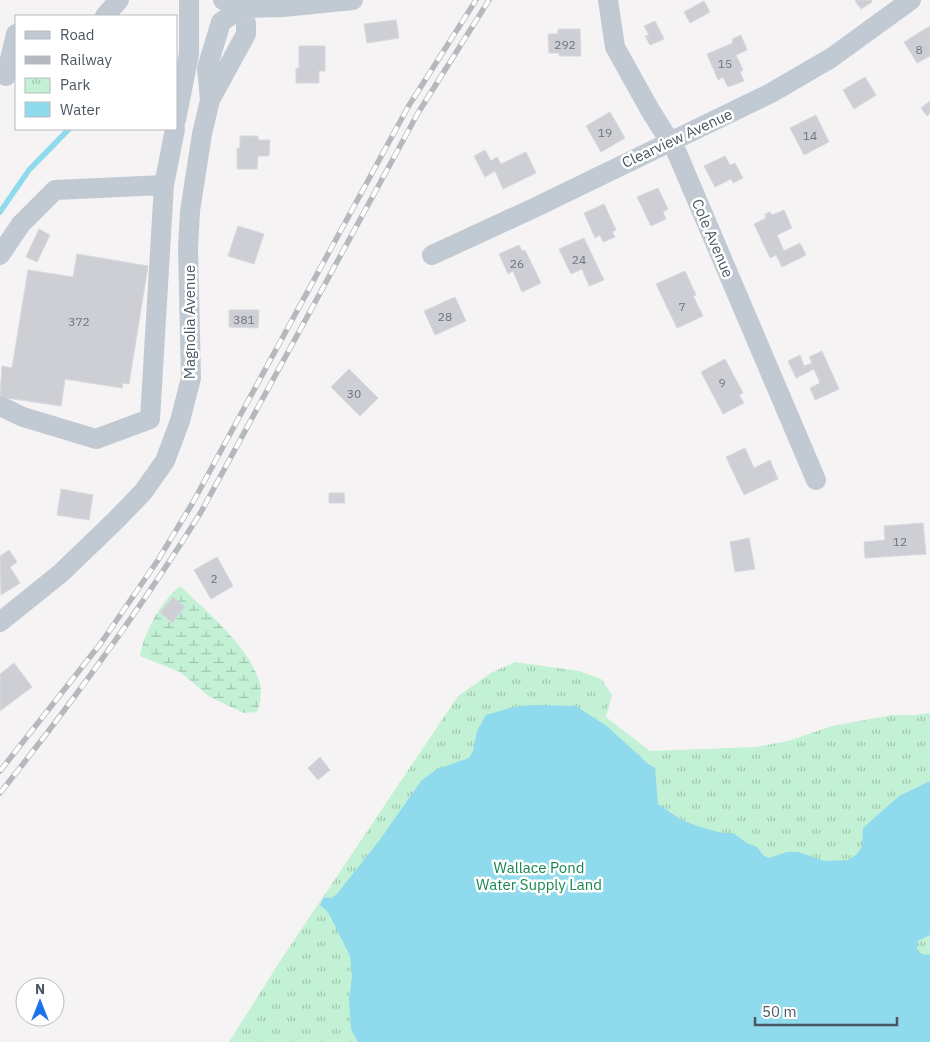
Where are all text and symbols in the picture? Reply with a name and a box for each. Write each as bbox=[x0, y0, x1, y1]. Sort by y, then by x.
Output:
legend bbox=[15, 15, 178, 130]
text: Road bbox=[60, 25, 95, 44]
house number: 292 bbox=[554, 37, 576, 52]
house number: 8 bbox=[915, 42, 923, 57]
text: Railway bbox=[60, 50, 113, 69]
house number: 15 bbox=[718, 56, 732, 71]
text: Park bbox=[60, 75, 90, 94]
text: Water bbox=[60, 100, 101, 119]
street label: Clearview Avenue bbox=[619, 104, 735, 172]
house number: 19 bbox=[598, 125, 612, 140]
house number: 14 bbox=[803, 128, 817, 143]
street label: Cole Avenue bbox=[688, 196, 738, 280]
house number: 24 bbox=[572, 252, 586, 267]
house number: 26 bbox=[510, 256, 524, 271]
street label: Magnolia Avenue bbox=[180, 265, 199, 379]
house number: 7 bbox=[678, 299, 686, 314]
house number: 28 bbox=[438, 309, 452, 324]
house number: 381 bbox=[233, 312, 255, 327]
house number: 372 bbox=[68, 314, 90, 329]
house number: 9 bbox=[718, 375, 726, 390]
house number: 30 bbox=[347, 386, 361, 401]
house number: 12 bbox=[893, 534, 907, 549]
house number: 2 bbox=[210, 571, 218, 586]
park label: Wallace Pond Water Supply Land bbox=[476, 858, 602, 894]
north arrow bbox=[15, 977, 65, 1027]
text: N bbox=[35, 980, 45, 998]
scale bar bbox=[755, 994, 898, 1026]
text: 50 m bbox=[762, 1002, 797, 1021]

